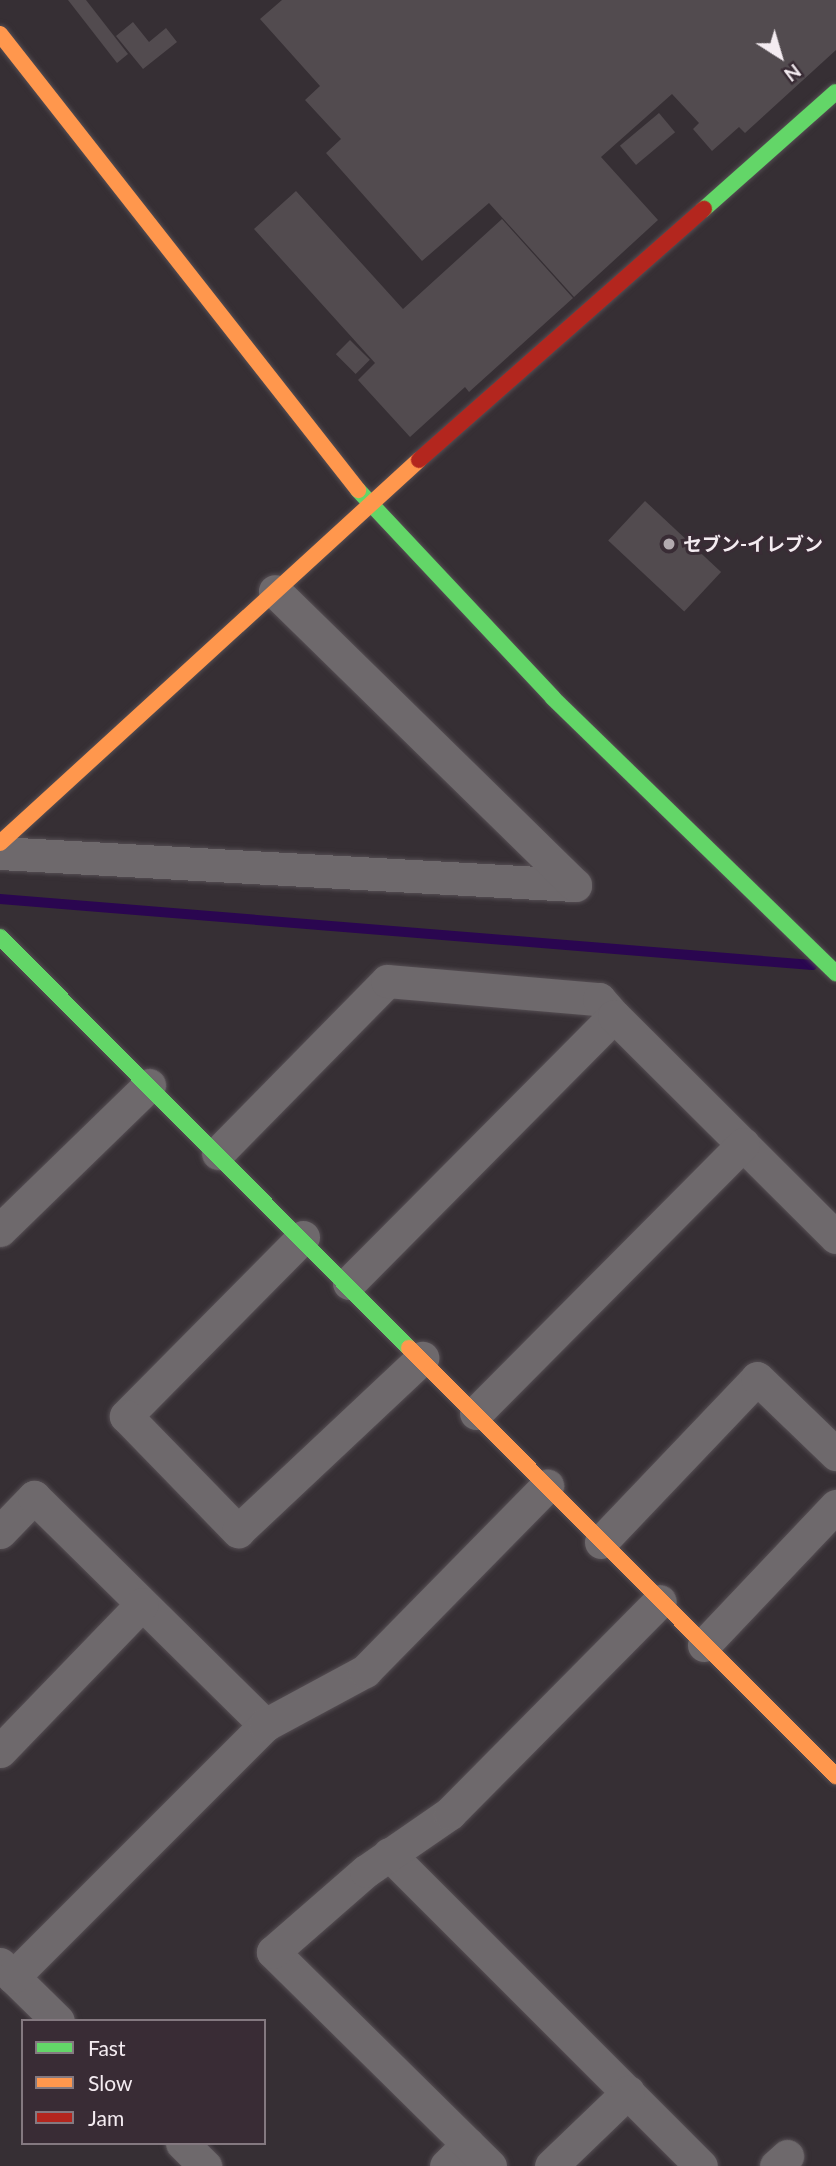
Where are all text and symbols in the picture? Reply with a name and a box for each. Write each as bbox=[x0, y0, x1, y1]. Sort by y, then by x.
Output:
north arrow bbox=[745, 21, 815, 91]
text: N bbox=[780, 60, 806, 87]
place label: セブン-イレブン bbox=[683, 533, 823, 555]
marker: セブン-イレブン bbox=[661, 536, 677, 552]
legend bbox=[21, 2019, 266, 2145]
text: Fast bbox=[88, 2035, 125, 2060]
text: Slow bbox=[88, 2070, 132, 2095]
text: Jam bbox=[88, 2105, 124, 2130]

